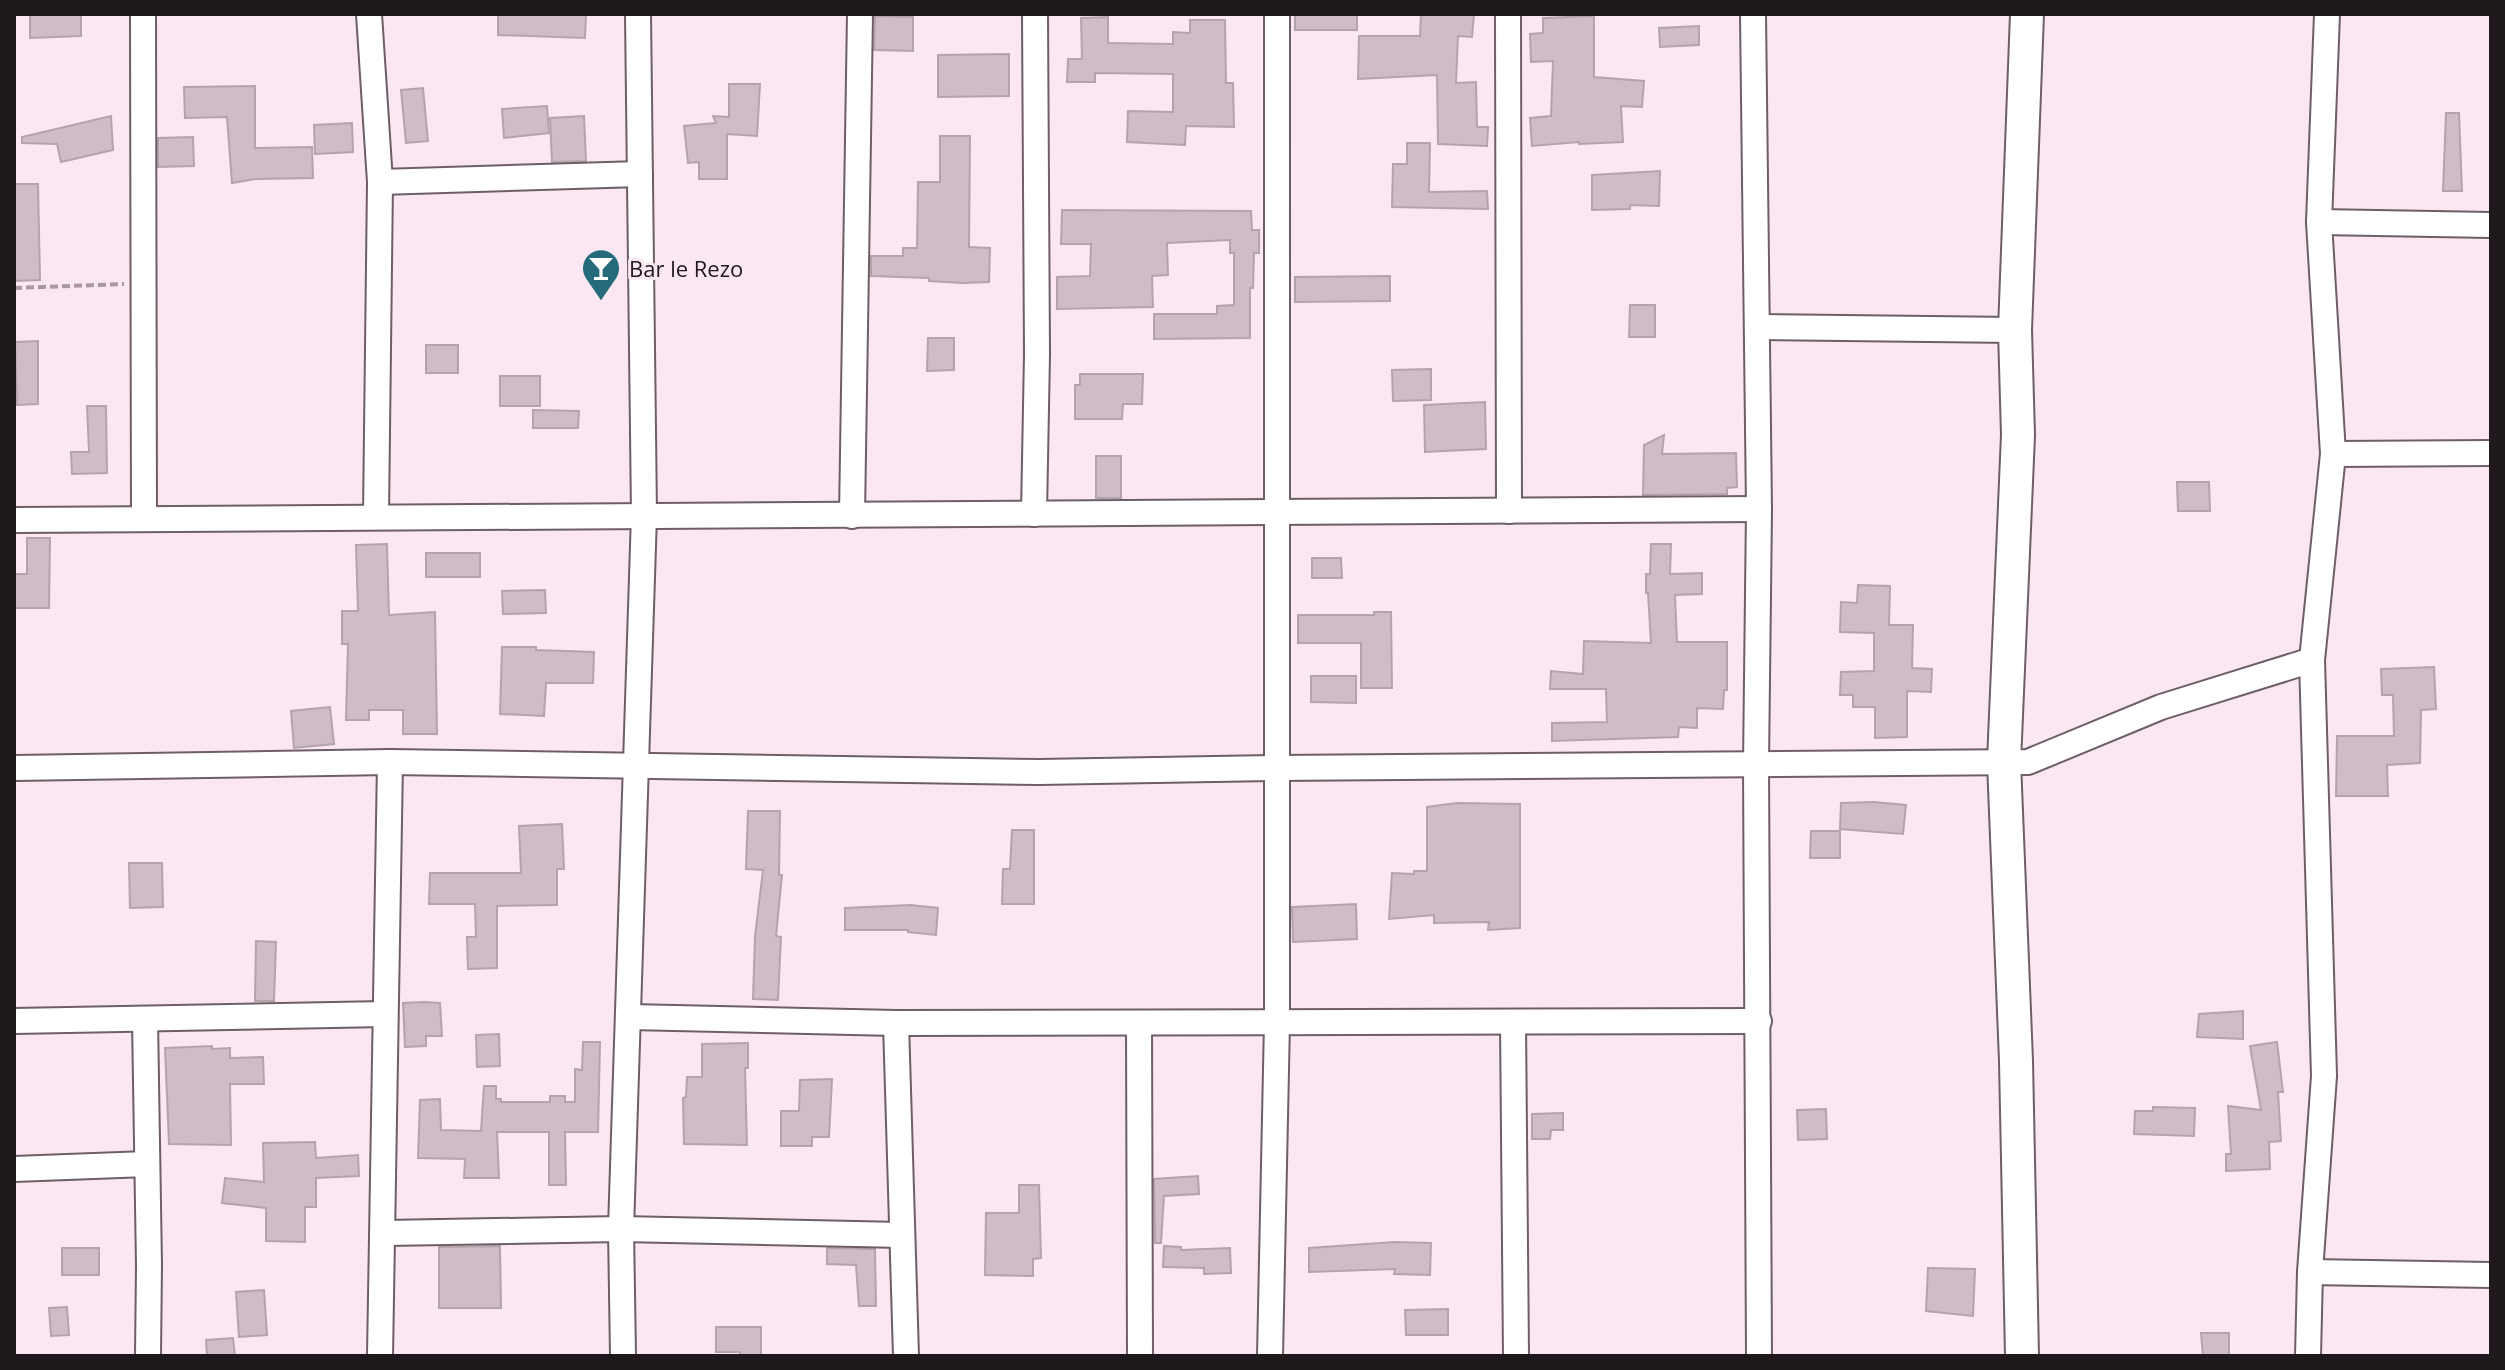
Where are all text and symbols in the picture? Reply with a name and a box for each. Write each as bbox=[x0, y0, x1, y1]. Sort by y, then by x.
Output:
bar icon: Bar le Rezo bbox=[580, 247, 622, 302]
place label: Bar le Rezo bbox=[629, 253, 743, 283]

